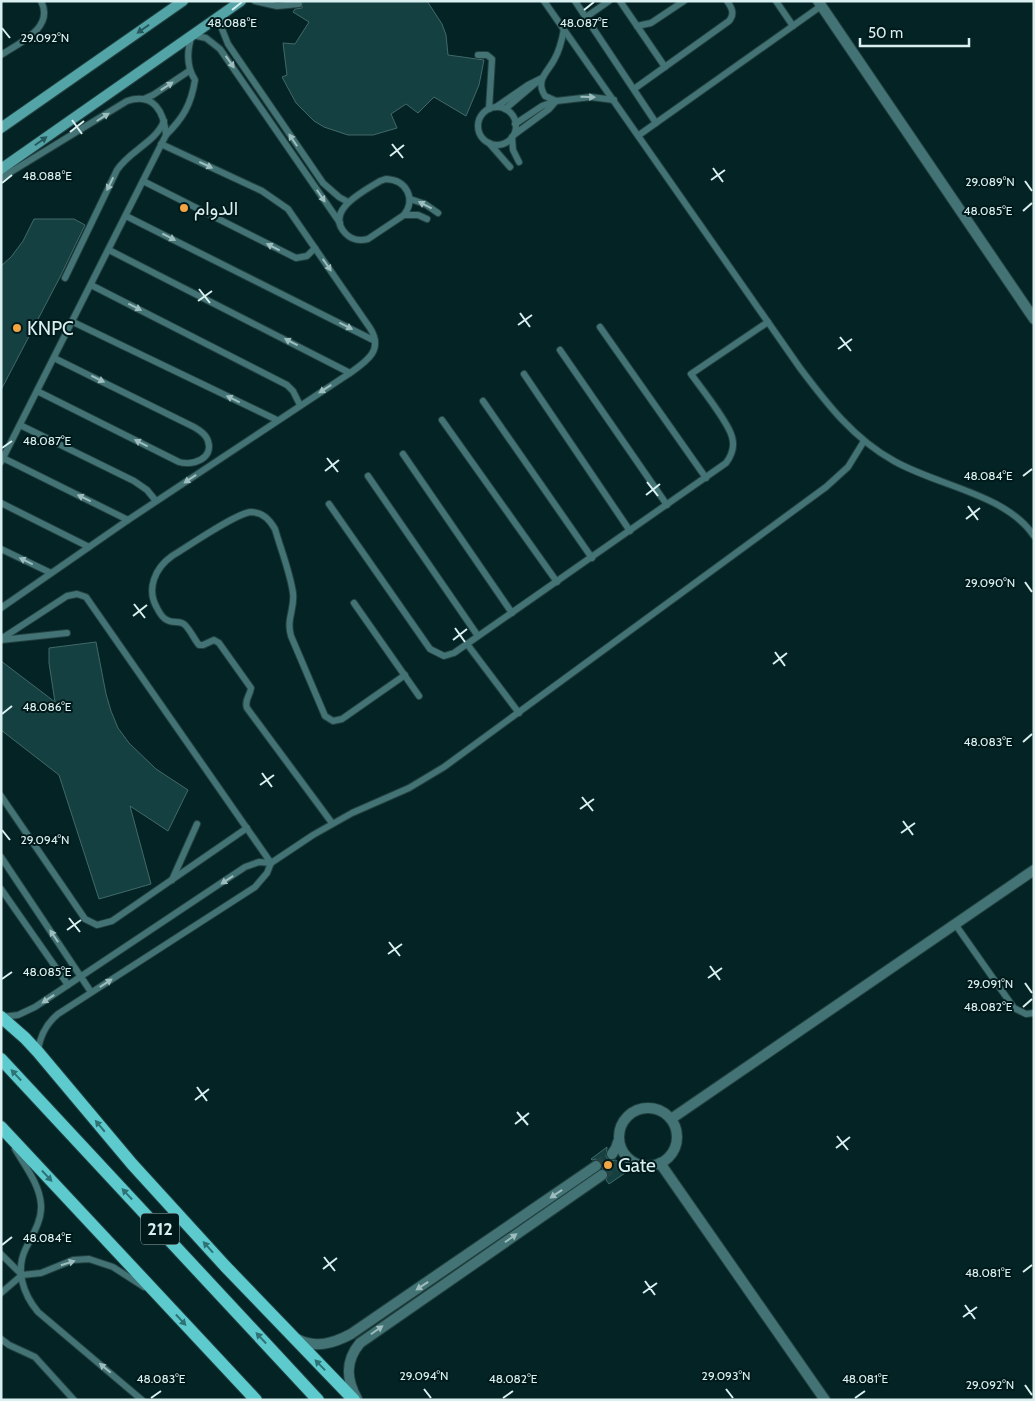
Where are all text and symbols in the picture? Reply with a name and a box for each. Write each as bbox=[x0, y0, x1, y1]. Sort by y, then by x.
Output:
text: 48.088°E bbox=[207, 15, 257, 30]
text: 48.087°E bbox=[560, 15, 609, 30]
scale bar bbox=[860, 15, 969, 47]
one-way arrow bbox=[136, 24, 150, 34]
text: 50 m bbox=[868, 24, 903, 42]
text: 29.092°N bbox=[21, 30, 69, 45]
one-way arrow bbox=[225, 55, 235, 69]
one-way arrow bbox=[161, 81, 174, 90]
one-way arrow bbox=[581, 93, 597, 101]
one-way arrow bbox=[96, 112, 109, 121]
one-way arrow bbox=[288, 134, 298, 147]
one-way arrow bbox=[34, 136, 48, 146]
one-way arrow bbox=[198, 160, 213, 169]
text: 48.088°E bbox=[22, 168, 72, 183]
text: 29.089°N bbox=[965, 174, 1015, 189]
one-way arrow bbox=[106, 177, 114, 191]
one-way arrow bbox=[316, 189, 326, 203]
place label: الدوام bbox=[194, 197, 238, 221]
one-way arrow bbox=[417, 200, 432, 209]
marker: الدوام bbox=[178, 202, 190, 214]
text: 48.085°E bbox=[964, 203, 1013, 218]
one-way arrow bbox=[162, 234, 176, 242]
one-way arrow bbox=[266, 243, 280, 251]
one-way arrow bbox=[322, 258, 332, 272]
one-way arrow bbox=[127, 303, 142, 311]
place label: KNPC bbox=[27, 317, 74, 340]
marker: KNPC bbox=[11, 322, 23, 334]
one-way arrow bbox=[339, 322, 353, 330]
one-way arrow bbox=[283, 338, 298, 347]
one-way arrow bbox=[91, 375, 105, 383]
one-way arrow bbox=[318, 384, 332, 393]
one-way arrow bbox=[226, 395, 240, 403]
text: 48.087°E bbox=[23, 433, 72, 448]
one-way arrow bbox=[133, 439, 148, 447]
text: 48.084°E bbox=[963, 468, 1013, 483]
one-way arrow bbox=[183, 474, 197, 484]
one-way arrow bbox=[77, 494, 91, 502]
one-way arrow bbox=[19, 557, 33, 565]
text: 29.090°N bbox=[965, 575, 1015, 590]
text: 48.086°E bbox=[23, 699, 72, 714]
text: 48.083°E bbox=[964, 734, 1013, 749]
text: 29.094°N bbox=[20, 832, 70, 847]
one-way arrow bbox=[220, 875, 234, 885]
one-way arrow bbox=[49, 929, 59, 943]
text: 48.085°E bbox=[23, 964, 72, 979]
text: 29.091°N bbox=[967, 976, 1013, 991]
one-way arrow bbox=[99, 978, 112, 987]
one-way arrow bbox=[41, 994, 55, 1004]
text: 48.082°E bbox=[964, 999, 1013, 1014]
one-way arrow bbox=[10, 1069, 22, 1081]
one-way arrow bbox=[95, 1119, 106, 1132]
place label: Gate bbox=[618, 1154, 656, 1177]
marker: Gate bbox=[602, 1159, 614, 1171]
one-way arrow bbox=[41, 1169, 53, 1181]
one-way arrow bbox=[121, 1188, 133, 1200]
one-way arrow bbox=[549, 1189, 563, 1199]
road number: 212 bbox=[141, 1214, 179, 1244]
text: 48.084°E bbox=[22, 1230, 72, 1245]
one-way arrow bbox=[504, 1233, 518, 1243]
one-way arrow bbox=[202, 1242, 214, 1254]
one-way arrow bbox=[61, 1258, 76, 1266]
text: 48.081°E bbox=[965, 1265, 1011, 1280]
one-way arrow bbox=[415, 1281, 429, 1290]
one-way arrow bbox=[176, 1313, 187, 1326]
one-way arrow bbox=[371, 1325, 384, 1335]
one-way arrow bbox=[255, 1333, 267, 1345]
one-way arrow bbox=[314, 1359, 326, 1371]
one-way arrow bbox=[99, 1362, 111, 1374]
text: 29.094°N bbox=[399, 1368, 449, 1383]
text: 29.093°N bbox=[702, 1368, 750, 1383]
text: 48.083°E bbox=[137, 1371, 186, 1386]
text: 48.082°E bbox=[489, 1371, 538, 1386]
text: 48.081°E bbox=[842, 1371, 888, 1386]
text: 29.092°N bbox=[966, 1377, 1014, 1392]

